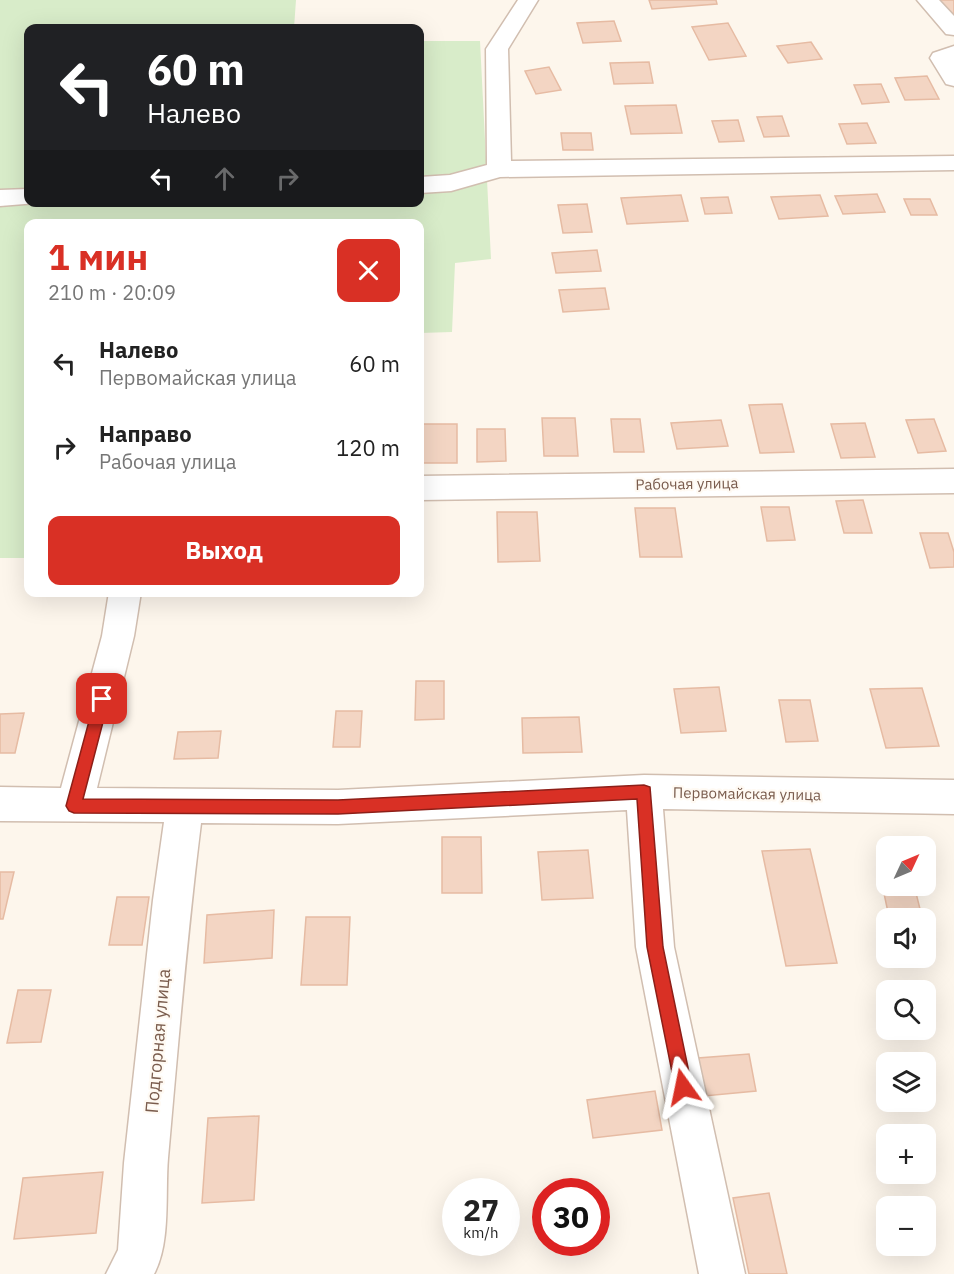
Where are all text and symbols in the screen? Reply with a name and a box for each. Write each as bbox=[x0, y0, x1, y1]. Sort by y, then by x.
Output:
text: 60 m bbox=[147, 42, 245, 97]
icon: left bbox=[48, 48, 126, 126]
text: Налево bbox=[147, 95, 241, 130]
icon: left bbox=[145, 162, 178, 195]
icon: ahead bbox=[208, 162, 241, 195]
icon: right bbox=[271, 162, 304, 195]
text: 1 мин bbox=[48, 233, 148, 280]
button: close bbox=[337, 239, 400, 302]
text: 210 m · 20:09 bbox=[48, 279, 176, 306]
text: Налево bbox=[99, 335, 178, 364]
icon: left bbox=[48, 347, 81, 380]
text: 60 m bbox=[349, 349, 400, 378]
text: Первомайская улица bbox=[99, 364, 297, 391]
text: Направо bbox=[99, 419, 192, 448]
icon: right bbox=[48, 431, 81, 464]
text: 120 m bbox=[336, 433, 400, 462]
text: Рабочая улица bbox=[99, 448, 236, 475]
street label: Рабочая улица bbox=[635, 473, 739, 494]
button: Выход bbox=[48, 516, 400, 585]
pin bbox=[76, 673, 127, 724]
icon: arrive bbox=[85, 682, 118, 715]
street label: Первомайская улица bbox=[673, 783, 821, 804]
north arrow bbox=[876, 836, 936, 896]
map controls bbox=[876, 836, 936, 1256]
button: sound bbox=[876, 908, 936, 968]
street label: Подгорная улица bbox=[140, 967, 175, 1114]
button: search bbox=[876, 980, 936, 1040]
button: layers bbox=[876, 1052, 936, 1112]
position arrow bbox=[651, 1055, 715, 1119]
button: + bbox=[876, 1124, 936, 1184]
speed limit sign: 30 bbox=[532, 1178, 610, 1256]
text: 27 bbox=[463, 1190, 499, 1229]
button: − bbox=[876, 1196, 936, 1256]
text: km/h bbox=[463, 1223, 499, 1242]

